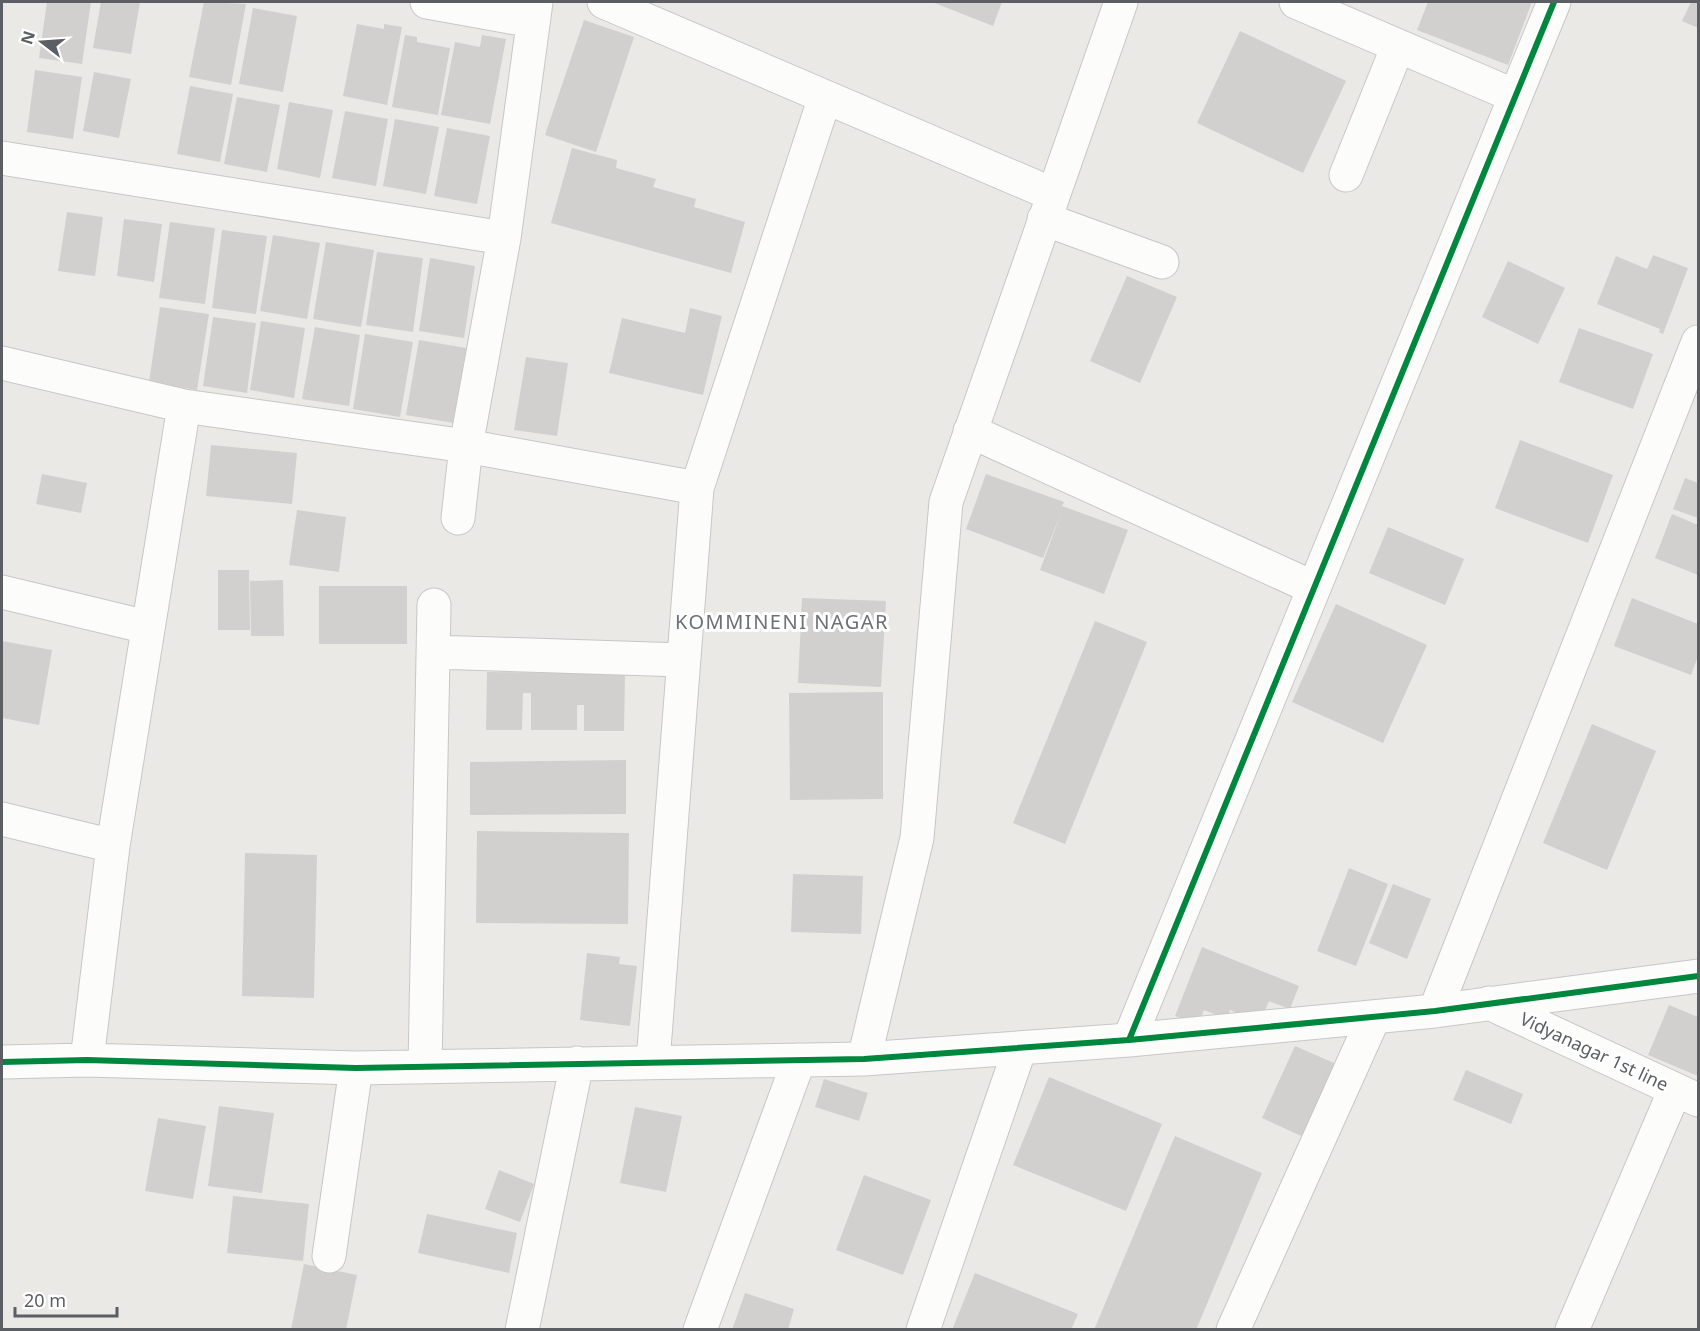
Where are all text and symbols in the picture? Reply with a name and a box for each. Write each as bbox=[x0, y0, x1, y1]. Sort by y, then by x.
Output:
north arrow bbox=[12, 12, 72, 72]
text: N bbox=[15, 28, 40, 47]
district label: KOMMINENI NAGAR bbox=[675, 608, 889, 635]
street label: Vidyanagar 1st line bbox=[1516, 1006, 1672, 1096]
scale bar bbox=[15, 1280, 117, 1318]
text: 20 m bbox=[24, 1288, 66, 1312]

